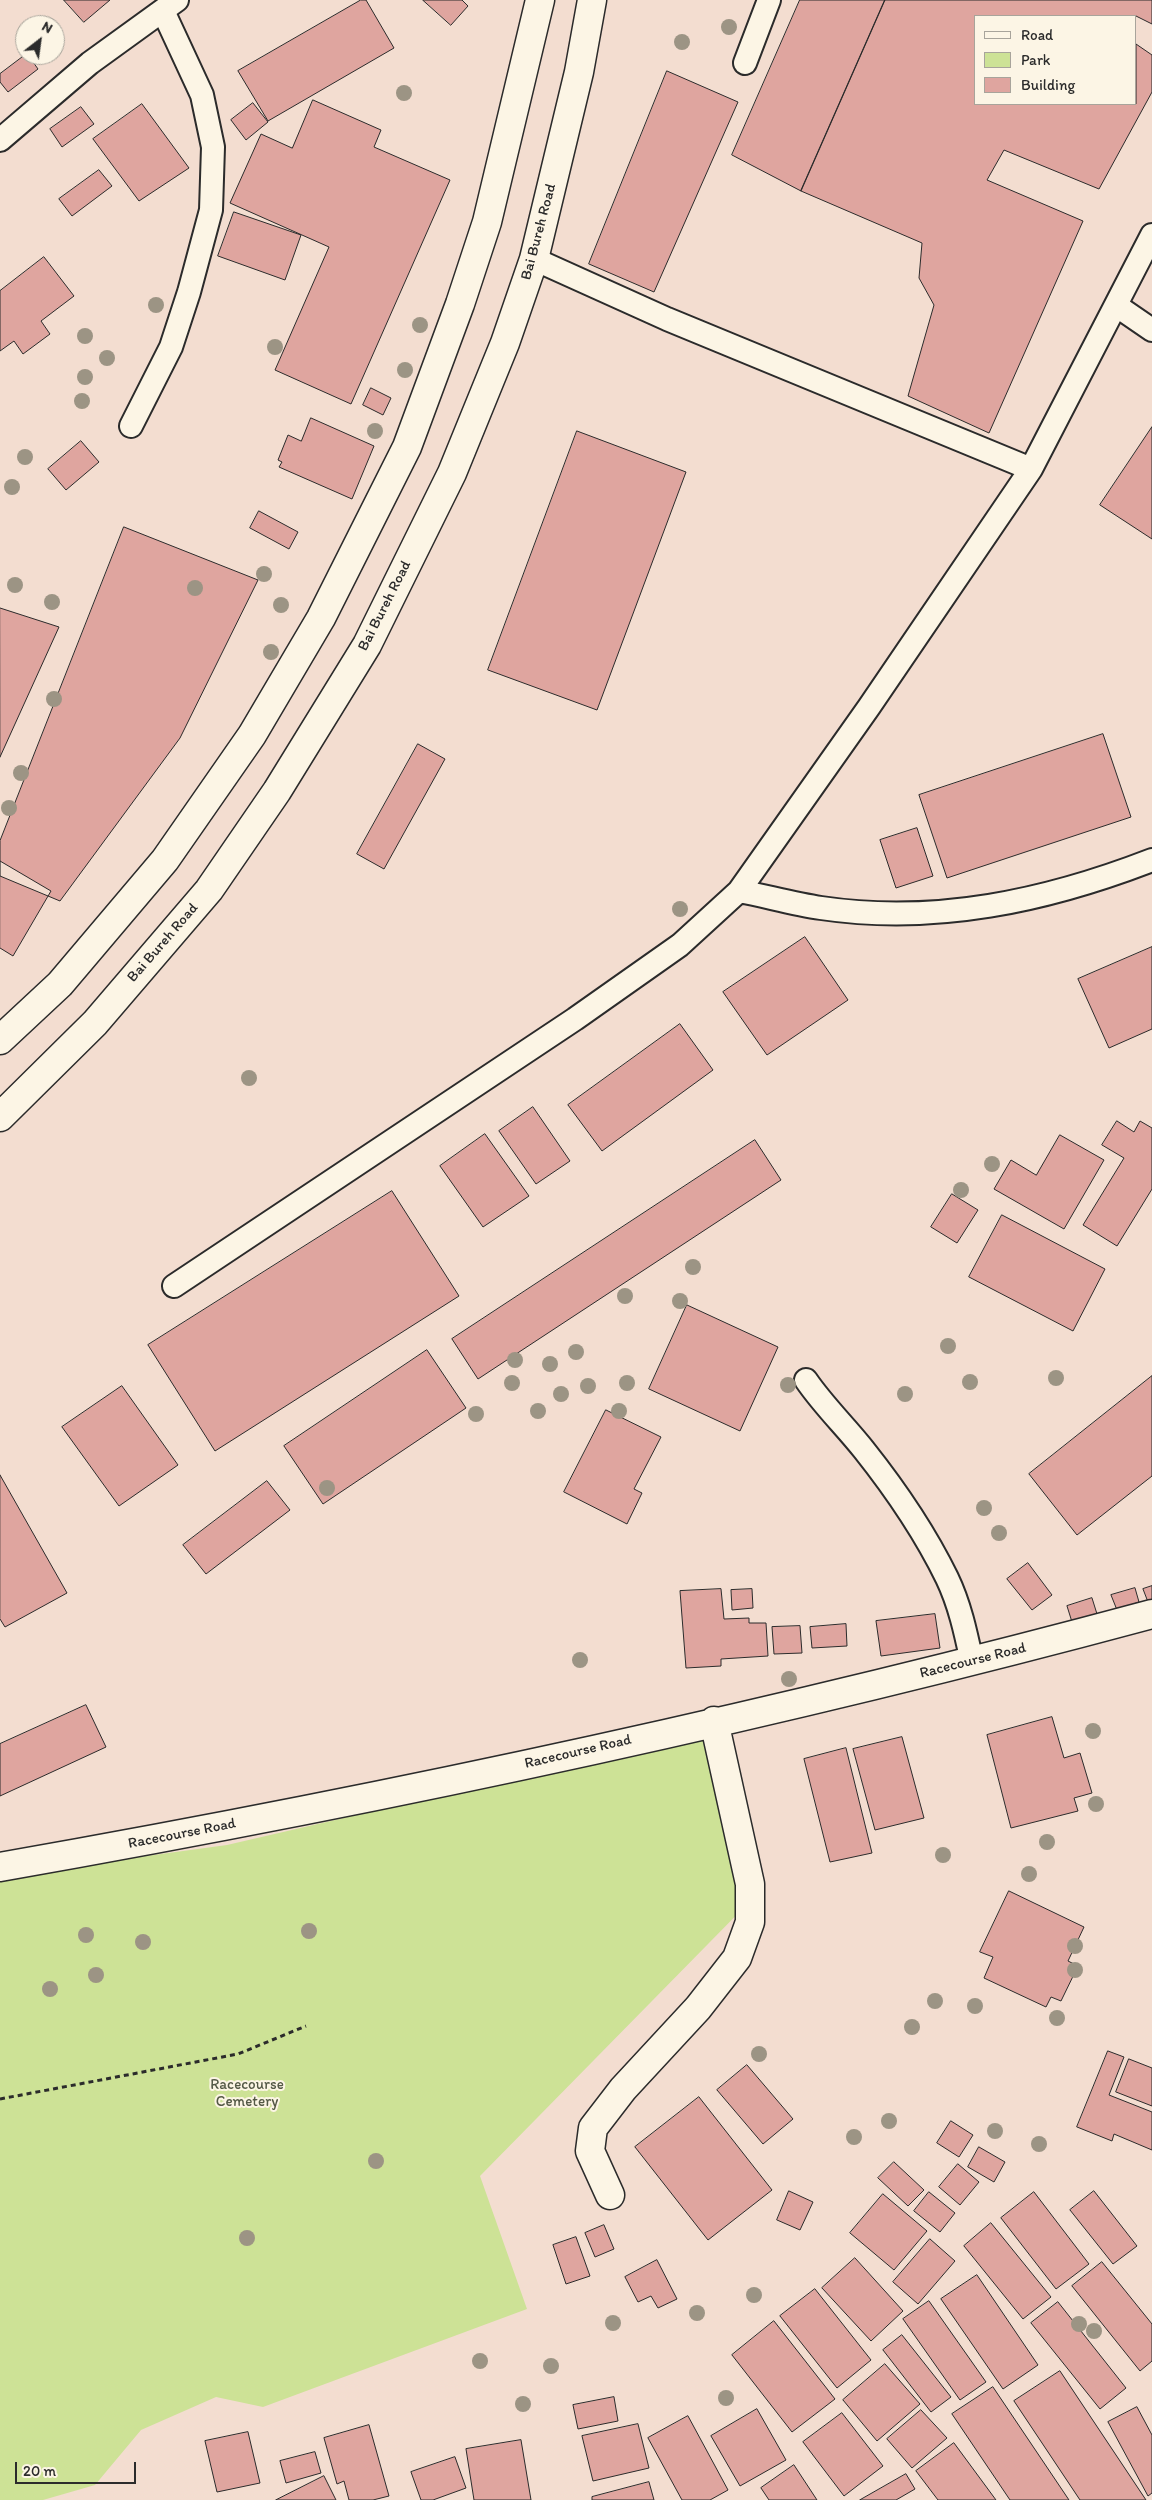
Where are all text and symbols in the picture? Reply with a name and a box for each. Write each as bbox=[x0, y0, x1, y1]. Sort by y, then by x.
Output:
north arrow bbox=[15, 15, 65, 65]
legend bbox=[974, 15, 1137, 105]
text: N bbox=[39, 18, 56, 37]
text: Road bbox=[1021, 26, 1053, 44]
text: Park bbox=[1021, 51, 1051, 69]
text: Building bbox=[1021, 76, 1075, 94]
street label: Bai Bureh Road bbox=[517, 182, 561, 282]
street label: Bai Bureh Road bbox=[354, 558, 416, 654]
street label: Bai Bureh Road bbox=[124, 900, 202, 986]
street label: Racecourse Road bbox=[918, 1639, 1028, 1683]
street label: Racecourse Road bbox=[523, 1731, 633, 1773]
street label: Racecourse Road bbox=[127, 1815, 237, 1853]
park label: Racecourse Cemetery bbox=[210, 2076, 284, 2111]
scale bar bbox=[18, 2452, 139, 2484]
text: 20 m bbox=[23, 2462, 56, 2480]

